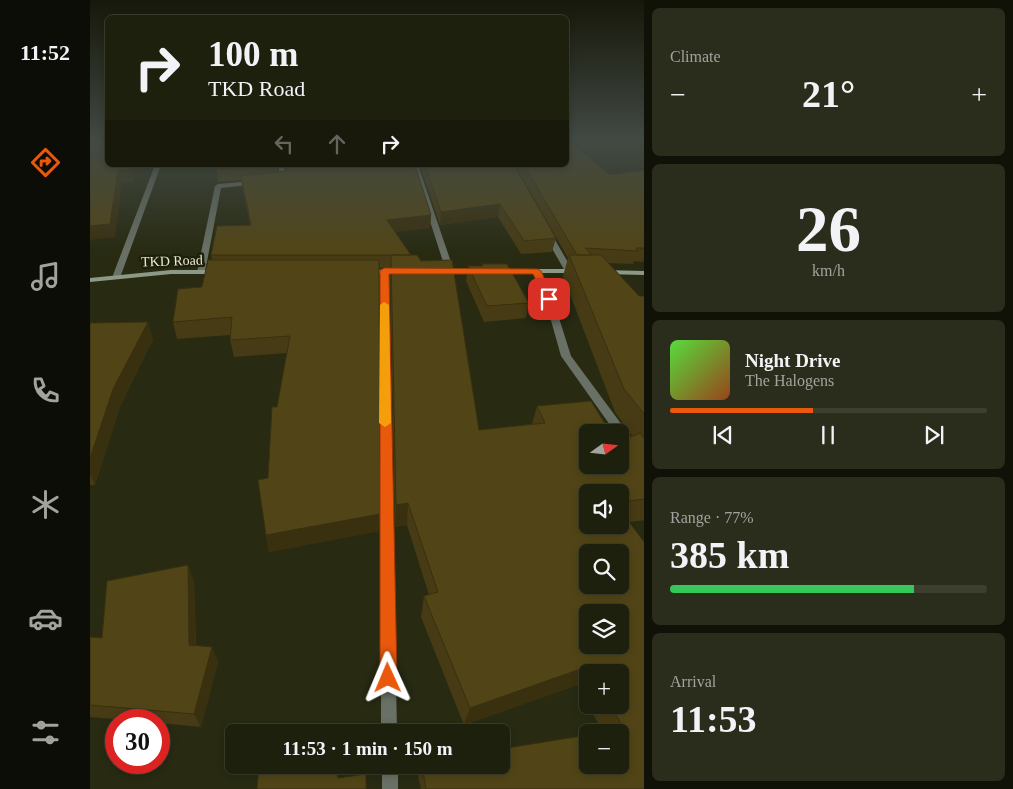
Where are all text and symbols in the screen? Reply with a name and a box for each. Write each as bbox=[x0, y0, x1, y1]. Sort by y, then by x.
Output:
icon: right bbox=[125, 35, 190, 100]
text: 100 m bbox=[208, 35, 298, 74]
text: 11:52 bbox=[20, 40, 70, 65]
text: Climate bbox=[670, 48, 721, 65]
text: 21° bbox=[802, 73, 855, 115]
text: TKD Road bbox=[208, 76, 305, 101]
text: − bbox=[670, 79, 686, 110]
text: + bbox=[971, 79, 987, 110]
icon: left bbox=[270, 130, 298, 158]
icon: ahead bbox=[323, 130, 351, 158]
icon: right bbox=[376, 130, 404, 158]
icon: directions bbox=[28, 145, 63, 180]
text: 26 bbox=[796, 193, 861, 265]
street label: TKD Road bbox=[141, 252, 203, 270]
icon: music bbox=[28, 259, 63, 294]
text: km/h bbox=[812, 262, 845, 279]
pin bbox=[528, 278, 570, 320]
icon: arrive bbox=[535, 285, 563, 313]
text: Night Drive bbox=[745, 350, 841, 371]
text: The Halogens bbox=[745, 372, 834, 389]
icon: phone bbox=[28, 373, 63, 408]
icon: previous bbox=[709, 421, 737, 449]
icon: pause bbox=[814, 421, 842, 449]
icon: next bbox=[920, 421, 948, 449]
north arrow bbox=[579, 424, 629, 474]
map controls bbox=[579, 424, 629, 774]
button: sound bbox=[579, 484, 629, 534]
icon: climate bbox=[28, 487, 63, 522]
text: Range · 77% bbox=[670, 509, 754, 526]
text: 385 km bbox=[670, 534, 789, 576]
button: search bbox=[579, 544, 629, 594]
icon: car bbox=[28, 601, 63, 636]
button: layers bbox=[579, 604, 629, 654]
position arrow bbox=[361, 651, 413, 703]
button: + bbox=[579, 664, 629, 714]
text: Arrival bbox=[670, 673, 716, 690]
text: 11:53 bbox=[670, 698, 757, 740]
speed limit sign: 30 bbox=[105, 709, 170, 774]
icon: filters bbox=[28, 715, 63, 750]
button: − bbox=[579, 724, 629, 774]
text: 11:53 · 1 min · 150 m bbox=[283, 738, 452, 759]

